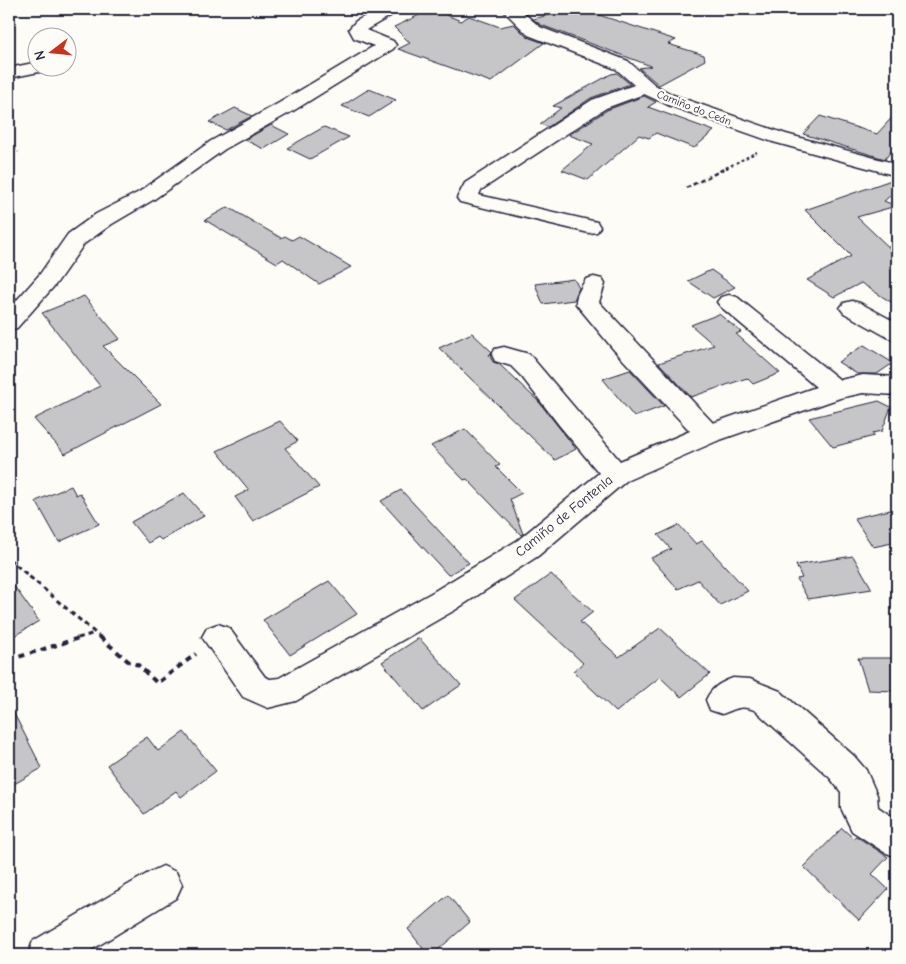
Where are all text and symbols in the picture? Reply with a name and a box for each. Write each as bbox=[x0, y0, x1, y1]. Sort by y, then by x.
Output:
north arrow bbox=[28, 28, 78, 78]
text: N bbox=[31, 49, 49, 62]
street label: Camiño do Ceán bbox=[655, 88, 733, 128]
street label: Camiño de Fontenla bbox=[512, 471, 616, 561]

